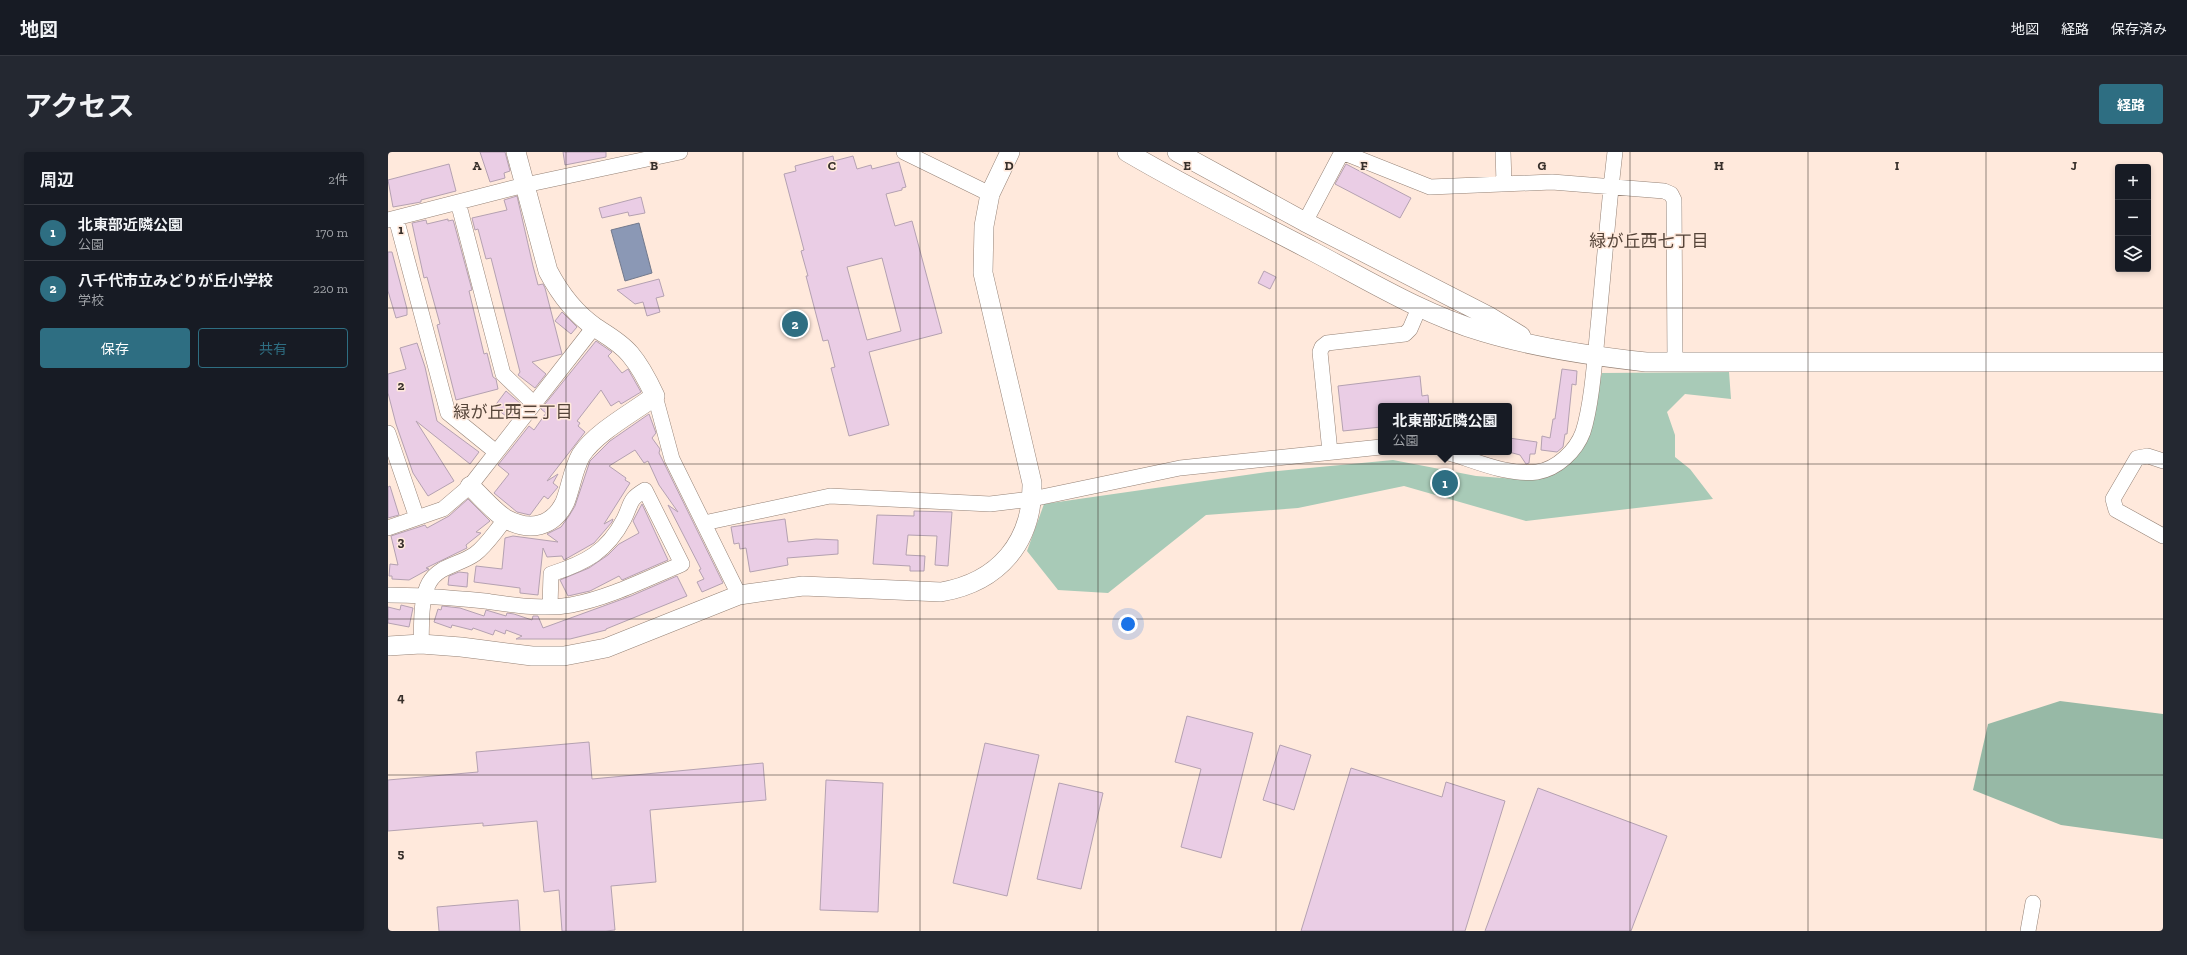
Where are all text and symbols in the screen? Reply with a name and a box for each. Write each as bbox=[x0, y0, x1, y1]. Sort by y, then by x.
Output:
text: 地図 bbox=[20, 18, 58, 41]
text: 地図 bbox=[2011, 21, 2039, 38]
text: 経路 bbox=[2061, 21, 2089, 38]
text: 保存済み bbox=[2111, 21, 2167, 38]
button: 経路 bbox=[2099, 84, 2163, 124]
text: アクセス bbox=[24, 90, 135, 123]
text: A bbox=[473, 158, 482, 173]
text: B bbox=[650, 158, 658, 173]
text: C bbox=[828, 158, 836, 173]
text: D bbox=[1004, 158, 1014, 173]
text: E bbox=[1183, 158, 1191, 173]
text: F bbox=[1360, 158, 1368, 173]
text: G bbox=[1538, 158, 1547, 173]
text: H bbox=[1714, 158, 1724, 173]
text: I bbox=[1895, 158, 1900, 173]
text: J bbox=[2071, 158, 2077, 173]
map controls bbox=[2115, 164, 2151, 272]
button: + bbox=[2115, 164, 2151, 200]
text: 周辺 bbox=[40, 170, 74, 190]
text: 2件 bbox=[328, 172, 348, 187]
button: − bbox=[2115, 200, 2151, 236]
text: 北東部近隣公園 bbox=[78, 216, 183, 234]
text: 1 bbox=[398, 222, 404, 237]
text: 1 bbox=[50, 225, 56, 240]
text: 170 m bbox=[315, 225, 348, 240]
district label: 緑が丘西七丁目 bbox=[1590, 231, 1709, 251]
button: layers bbox=[2115, 236, 2151, 272]
text: 公園 bbox=[78, 237, 104, 252]
text: 八千代市立みどりが丘小学校 bbox=[78, 272, 273, 290]
text: 2 bbox=[50, 281, 56, 296]
text: 220 m bbox=[313, 281, 348, 296]
text: 学校 bbox=[78, 293, 104, 308]
pin: 2 bbox=[782, 309, 808, 339]
button: 保存 bbox=[40, 328, 190, 368]
button: 共有 bbox=[198, 328, 348, 368]
text: 2 bbox=[398, 378, 405, 393]
district label: 緑が丘西三丁目 bbox=[454, 402, 573, 422]
popup bbox=[1378, 403, 1512, 455]
text: 北東部近隣公園 bbox=[1392, 412, 1498, 430]
text: 公園 bbox=[1392, 433, 1419, 448]
pin: 1 bbox=[1432, 468, 1458, 498]
text: 3 bbox=[398, 534, 405, 549]
your location bbox=[1118, 614, 1138, 634]
text: 4 bbox=[397, 690, 405, 705]
text: 5 bbox=[398, 846, 405, 861]

